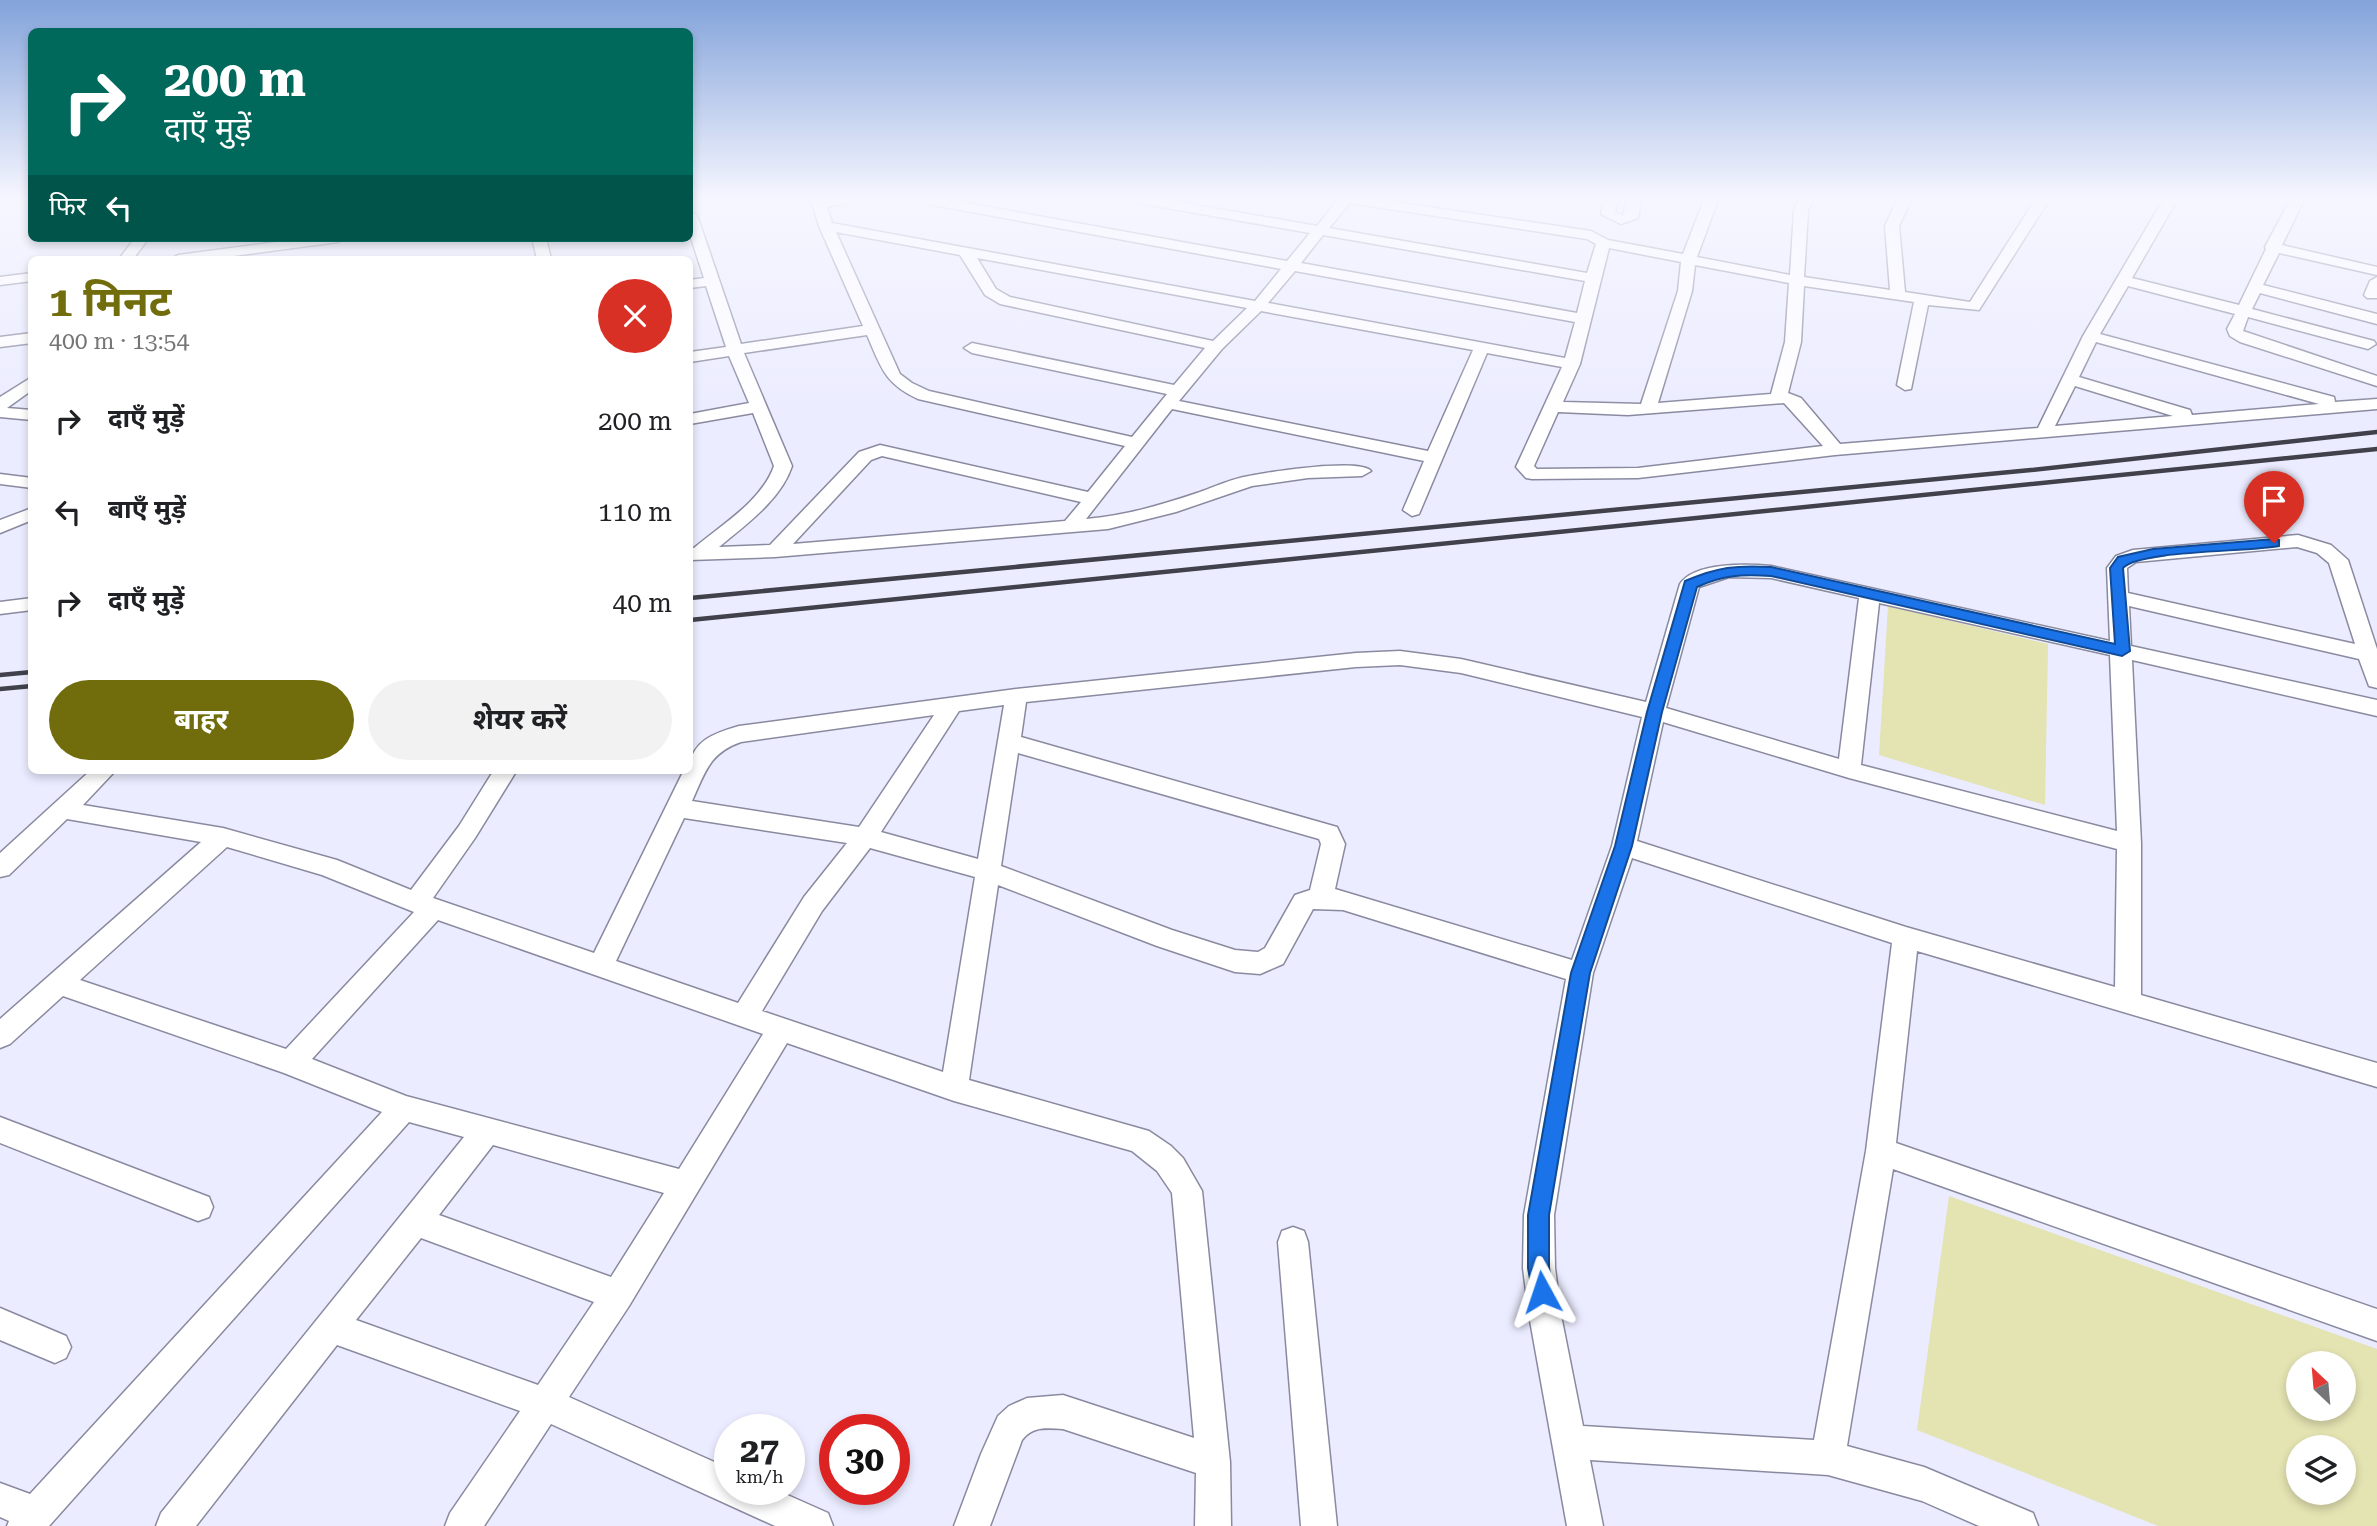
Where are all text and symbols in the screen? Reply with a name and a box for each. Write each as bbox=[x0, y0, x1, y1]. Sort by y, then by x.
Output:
text: 200 m bbox=[164, 51, 306, 108]
icon: right bbox=[49, 56, 140, 147]
text: दाएँ मुड़ें bbox=[164, 110, 251, 148]
icon: left bbox=[100, 189, 138, 227]
text: फिर bbox=[49, 191, 86, 221]
text: 1 मिनट bbox=[49, 277, 171, 326]
button: close bbox=[598, 279, 672, 353]
text: 400 m · 13:54 bbox=[49, 328, 189, 355]
icon: right bbox=[49, 402, 87, 440]
text: दाएँ मुड़ें bbox=[108, 403, 184, 433]
text: 200 m bbox=[598, 406, 672, 436]
pin bbox=[2244, 471, 2304, 543]
icon: arrive bbox=[2255, 482, 2293, 520]
icon: left bbox=[49, 493, 87, 531]
text: बाएँ मुड़ें bbox=[108, 494, 186, 524]
text: 110 m bbox=[598, 497, 672, 527]
icon: right bbox=[49, 584, 87, 622]
text: दाएँ मुड़ें bbox=[108, 585, 184, 615]
text: 40 m bbox=[613, 588, 672, 618]
button: बाहर bbox=[49, 680, 354, 760]
button: शेयर करें bbox=[368, 680, 672, 760]
position arrow bbox=[1505, 1255, 1579, 1329]
north arrow bbox=[2286, 1351, 2356, 1421]
map controls bbox=[2286, 1351, 2356, 1505]
speed limit sign: 30 bbox=[819, 1414, 910, 1505]
text: 27 bbox=[740, 1430, 779, 1471]
button: layers bbox=[2286, 1435, 2356, 1505]
text: km/h bbox=[735, 1466, 784, 1487]

